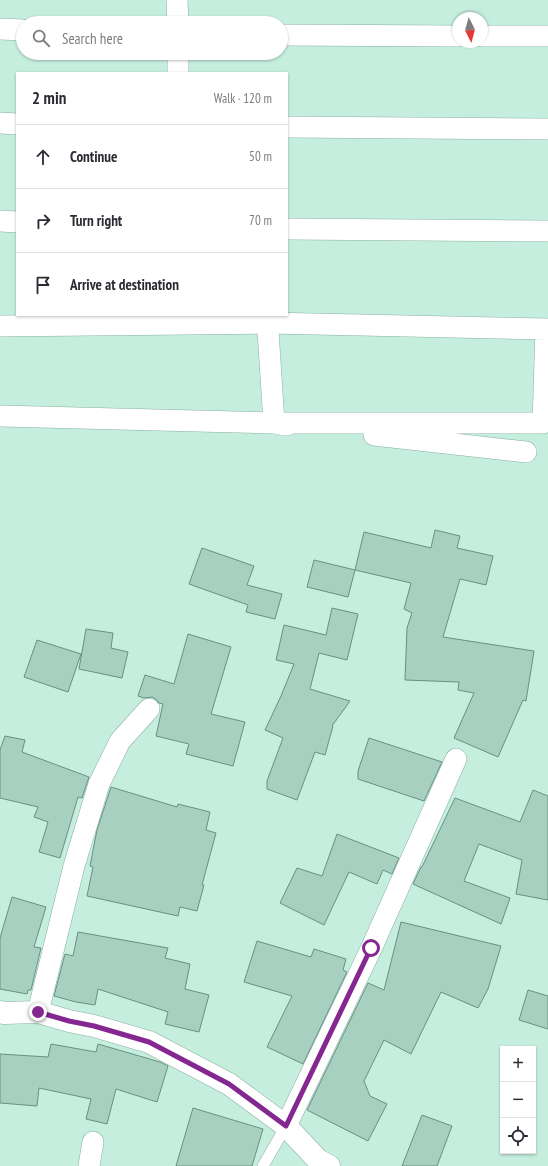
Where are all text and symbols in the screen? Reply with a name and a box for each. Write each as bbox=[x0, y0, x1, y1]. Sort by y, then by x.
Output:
north arrow bbox=[452, 12, 488, 48]
search box bbox=[16, 16, 288, 60]
icon: search bbox=[30, 27, 52, 49]
text: Search here bbox=[62, 29, 123, 48]
text: 2 min bbox=[32, 87, 66, 109]
text: Walk · 120 m bbox=[214, 90, 272, 107]
icon: ahead bbox=[32, 146, 54, 168]
text: Continue bbox=[70, 147, 117, 166]
text: 50 m bbox=[249, 148, 272, 165]
icon: right bbox=[32, 210, 54, 232]
text: Turn right bbox=[70, 211, 122, 230]
text: 70 m bbox=[249, 212, 272, 229]
icon: arrive bbox=[32, 274, 54, 296]
text: Arrive at destination bbox=[70, 275, 179, 294]
route start bbox=[362, 939, 380, 957]
route end bbox=[29, 1003, 47, 1021]
map controls bbox=[500, 1046, 536, 1154]
button: + bbox=[500, 1046, 536, 1082]
button: − bbox=[500, 1082, 536, 1118]
button: locate bbox=[500, 1118, 536, 1154]

